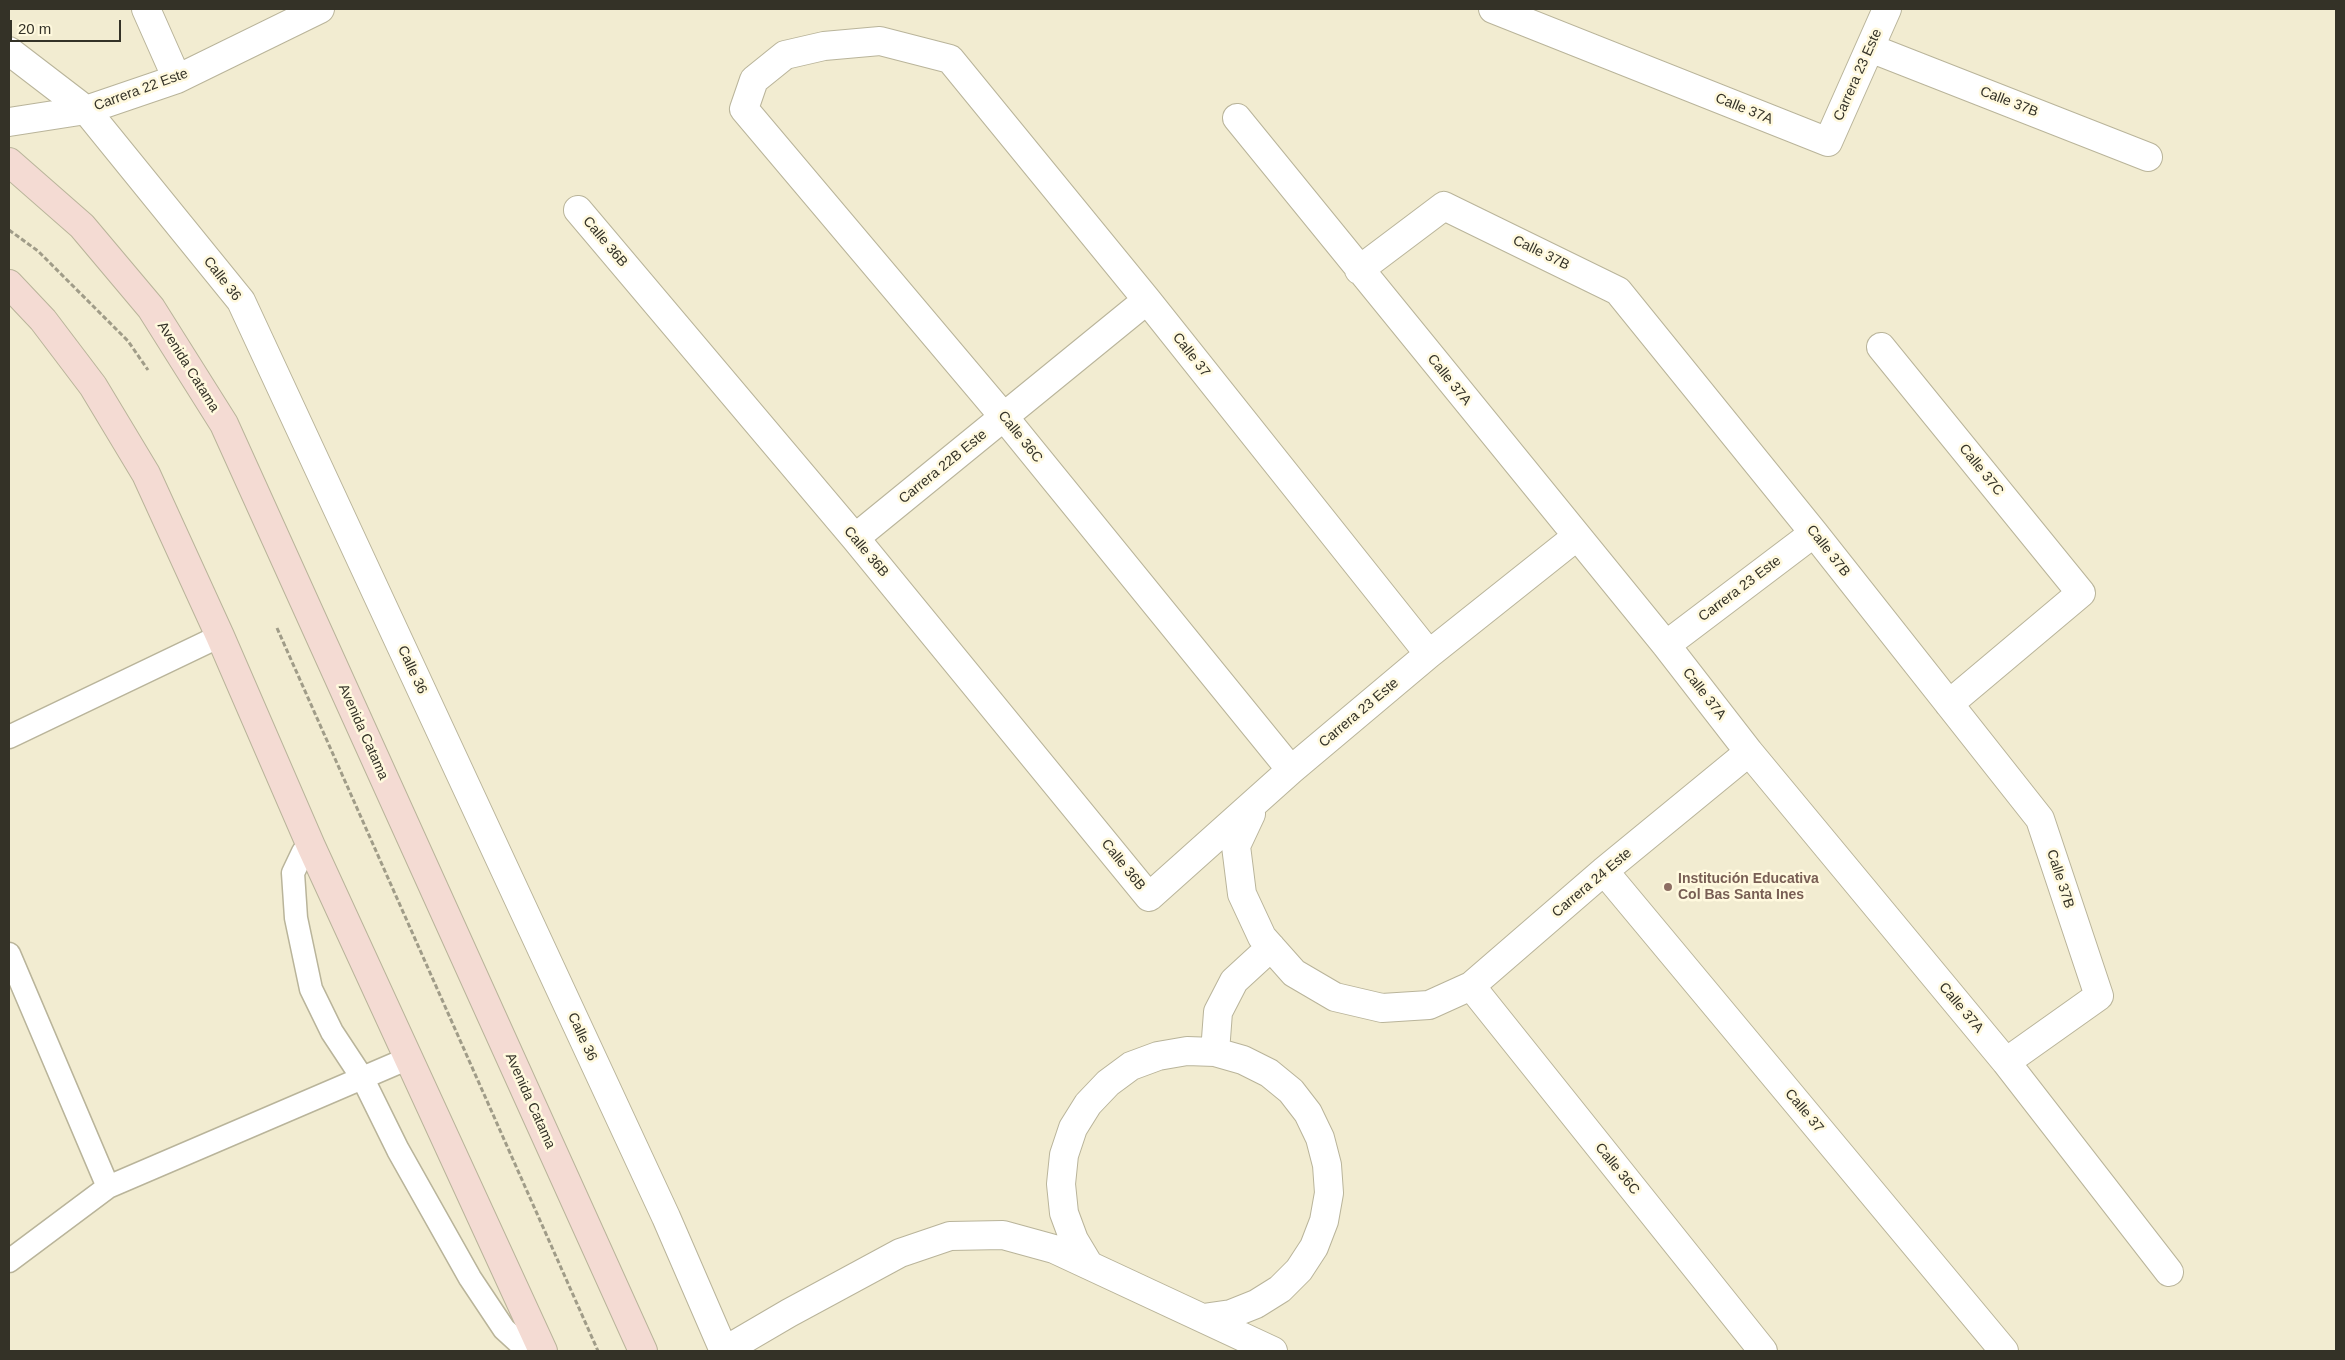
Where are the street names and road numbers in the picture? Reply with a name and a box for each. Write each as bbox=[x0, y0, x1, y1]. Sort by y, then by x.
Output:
street label: Carrera 23 Este bbox=[1830, 26, 1886, 124]
street label: Carrera 22 Este bbox=[92, 65, 190, 115]
street label: Calle 37B bbox=[1978, 83, 2040, 121]
street label: Calle 37A bbox=[1713, 90, 1775, 128]
street label: Calle 36B bbox=[579, 213, 631, 271]
street label: Calle 37B bbox=[1510, 232, 1572, 274]
street label: Calle 36 bbox=[200, 254, 244, 304]
street label: Avenida Catama bbox=[154, 319, 222, 415]
street label: Calle 37 bbox=[1169, 330, 1213, 380]
street label: Calle 37A bbox=[1423, 351, 1475, 409]
street label: Calle 36C bbox=[994, 408, 1046, 466]
street label: Carrera 22B Este bbox=[896, 426, 990, 508]
street label: Calle 37C bbox=[1955, 441, 2007, 499]
street label: Calle 37B bbox=[1803, 522, 1853, 580]
street label: Calle 36B bbox=[840, 523, 892, 581]
street label: Carrera 23 Este bbox=[1695, 553, 1785, 625]
street label: Calle 36 bbox=[394, 643, 430, 697]
street label: Calle 37A bbox=[1679, 665, 1729, 723]
street label: Carrera 23 Este bbox=[1316, 675, 1402, 751]
street label: Avenida Catama bbox=[334, 681, 392, 783]
street label: Calle 36B bbox=[1097, 836, 1149, 894]
street label: Carrera 24 Este bbox=[1549, 845, 1635, 921]
street label: Calle 37B bbox=[2043, 848, 2077, 910]
street label: Calle 37A bbox=[1935, 979, 1987, 1037]
street label: Calle 36 bbox=[564, 1010, 600, 1064]
street label: Avenida Catama bbox=[501, 1050, 559, 1152]
street label: Calle 37 bbox=[1781, 1086, 1827, 1136]
street label: Calle 36C bbox=[1591, 1140, 1643, 1198]

